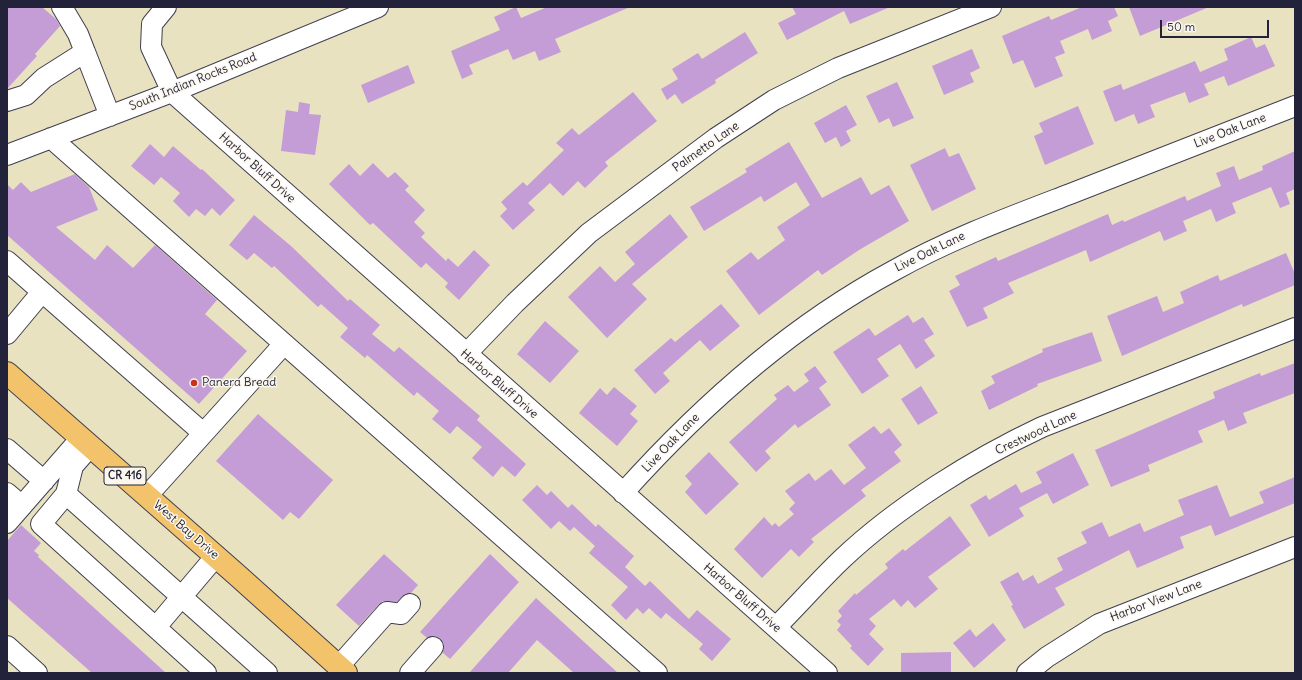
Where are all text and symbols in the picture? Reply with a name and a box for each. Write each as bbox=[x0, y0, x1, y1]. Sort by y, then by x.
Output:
scale bar bbox=[1162, 12, 1271, 38]
text: 50 m bbox=[1167, 19, 1195, 34]
street label: South Indian Rocks Road bbox=[127, 50, 259, 114]
street label: Live Oak Lane bbox=[1192, 111, 1268, 151]
street label: Palmetto Lane bbox=[670, 119, 742, 175]
street label: Harbor Bluff Drive bbox=[216, 130, 298, 206]
street label: Live Oak Lane bbox=[893, 229, 967, 275]
street label: Harbor Bluff Drive bbox=[457, 346, 541, 422]
place label: Panera Bread bbox=[202, 376, 276, 390]
marker: Panera Bread bbox=[189, 378, 199, 388]
street label: Crestwood Lane bbox=[993, 408, 1079, 458]
street label: Live Oak Lane bbox=[639, 411, 703, 475]
road number: CR 416 bbox=[104, 467, 146, 485]
street label: West Bay Drive bbox=[150, 498, 222, 562]
street label: Harbor Bluff Drive bbox=[700, 560, 784, 636]
street label: Harbor View Lane bbox=[1108, 577, 1204, 625]

